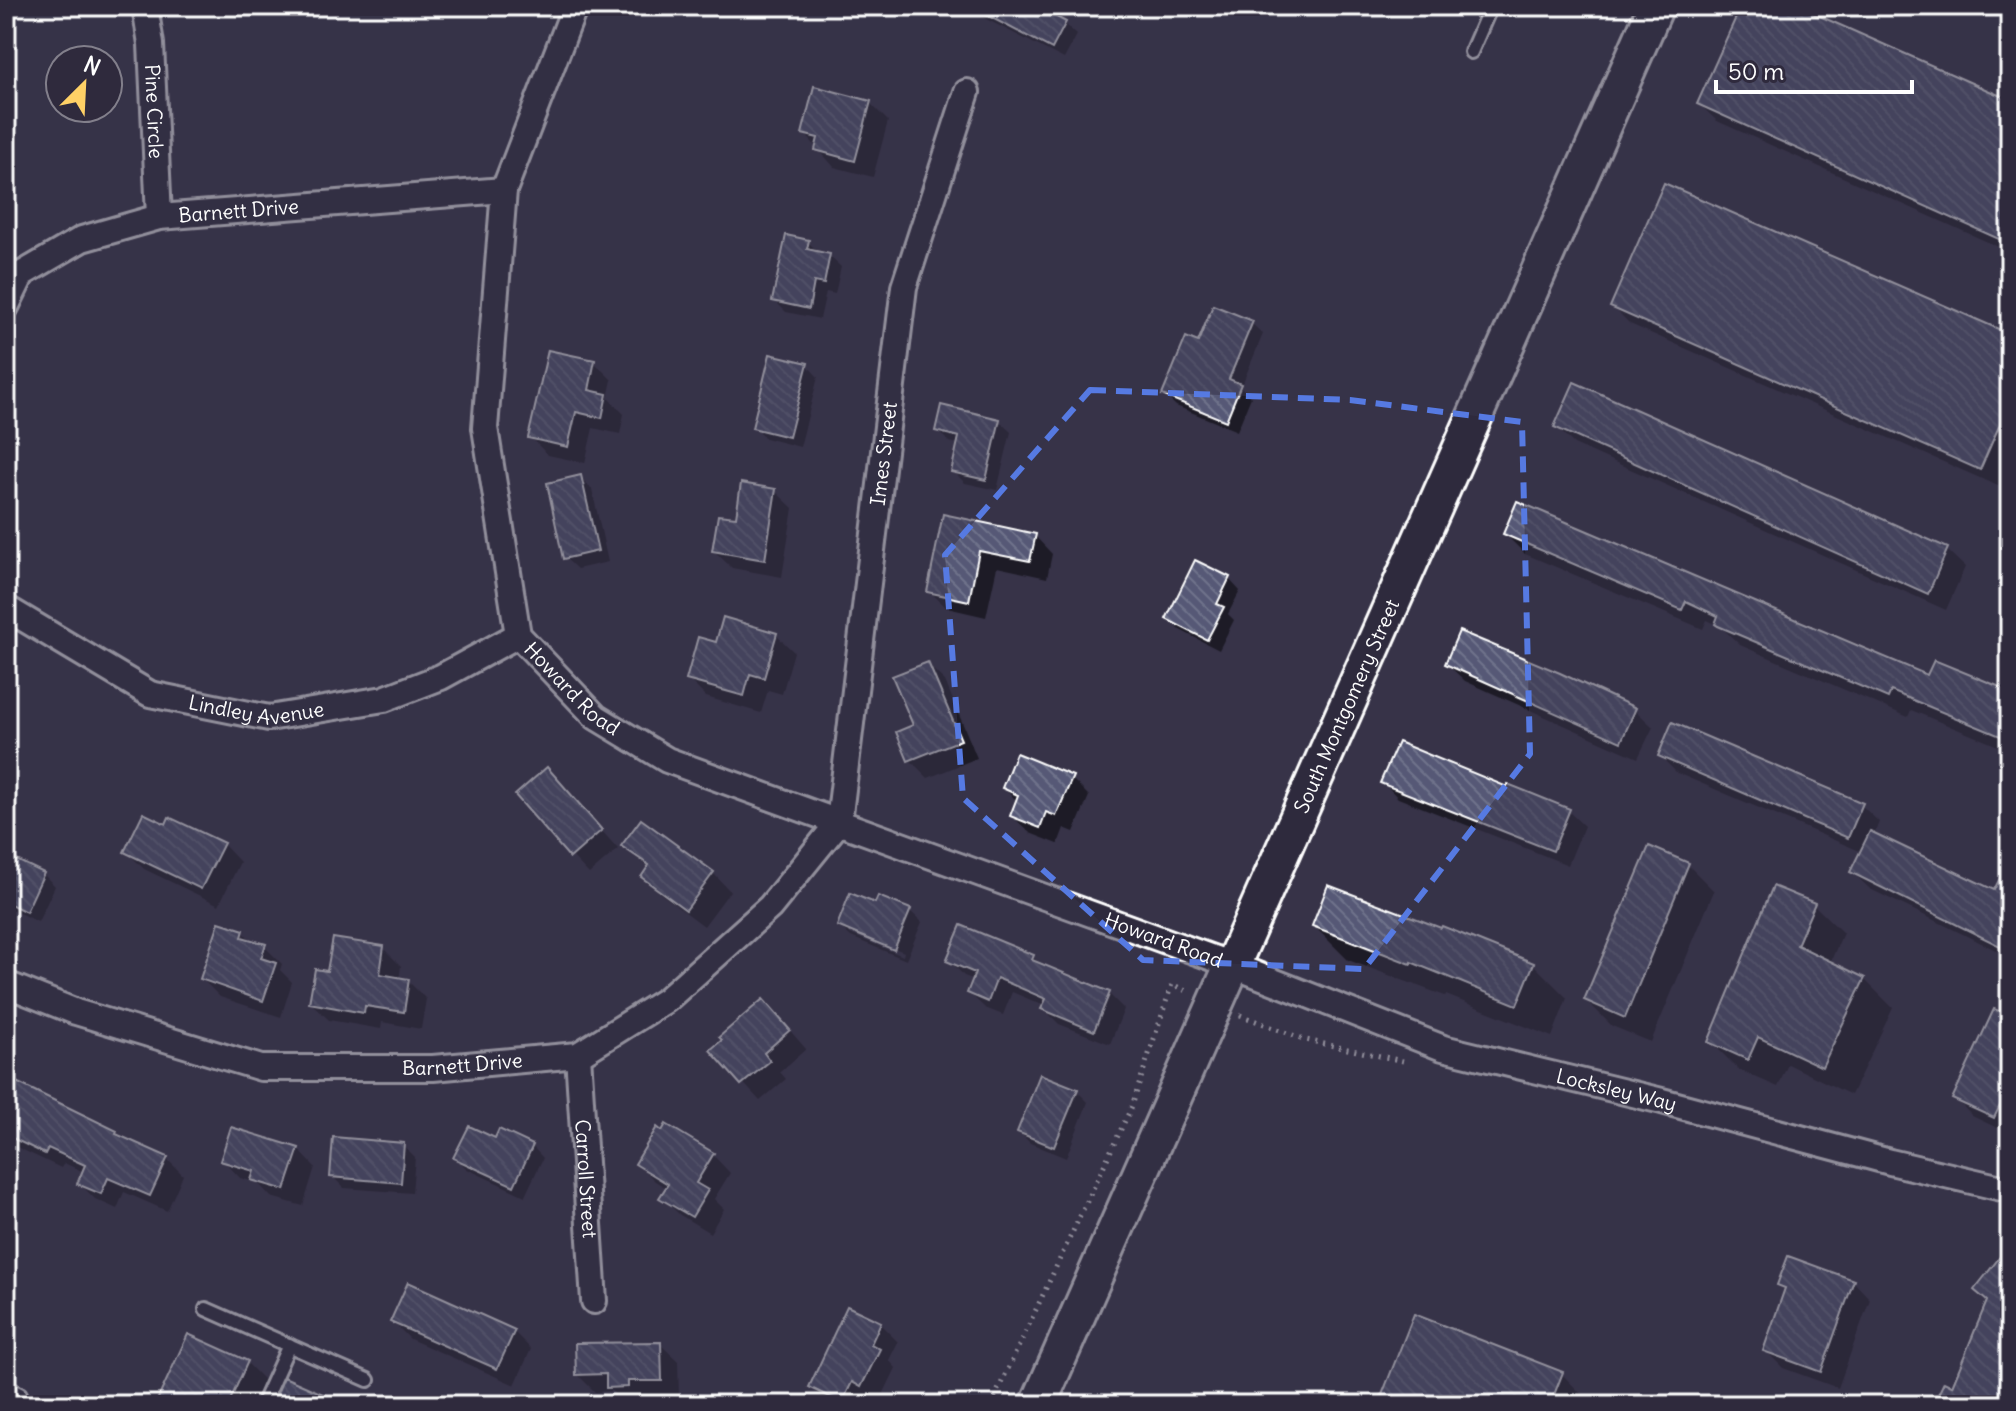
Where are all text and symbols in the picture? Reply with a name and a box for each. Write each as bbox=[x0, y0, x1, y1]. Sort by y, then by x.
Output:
north arrow bbox=[44, 44, 124, 124]
scale bar bbox=[1716, 44, 1912, 94]
text: N bbox=[79, 50, 105, 82]
text: 50 m bbox=[1728, 56, 1784, 86]
street label: Pine Circle bbox=[140, 64, 169, 159]
street label: Barnett Drive bbox=[177, 193, 300, 227]
street label: Imes Street bbox=[865, 400, 902, 507]
street label: South Montgomery Street bbox=[1288, 595, 1404, 817]
street label: Howard Road bbox=[519, 636, 625, 741]
street label: Lindley Avenue bbox=[187, 689, 326, 730]
street label: Howard Road bbox=[1101, 907, 1227, 973]
street label: Barnett Drive bbox=[402, 1047, 523, 1080]
street label: Locksley Way bbox=[1554, 1063, 1680, 1116]
street label: Carroll Street bbox=[570, 1119, 603, 1239]

